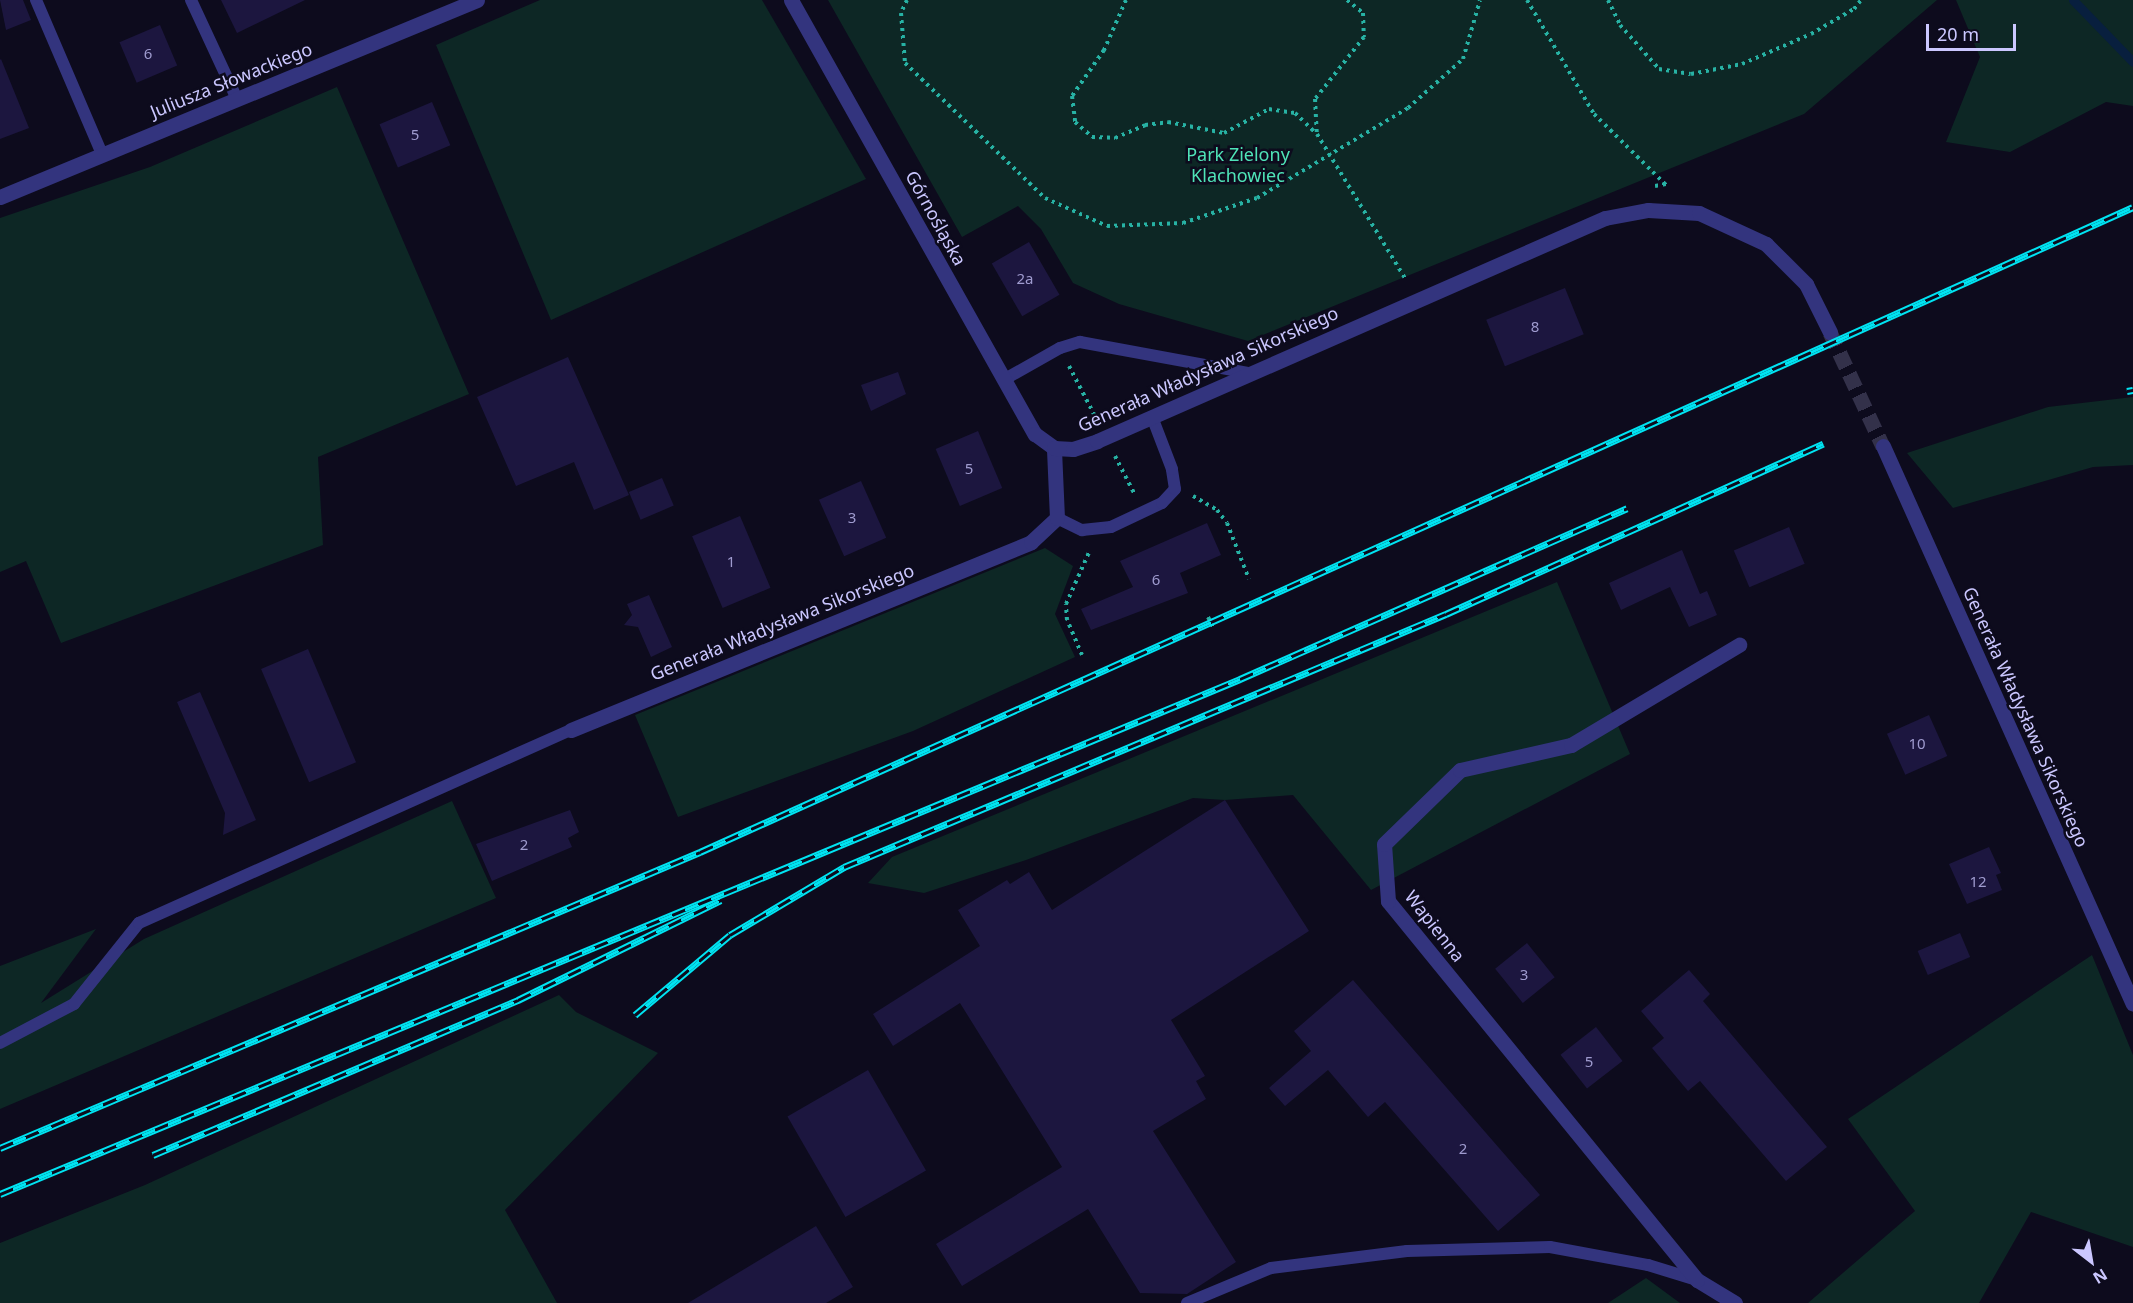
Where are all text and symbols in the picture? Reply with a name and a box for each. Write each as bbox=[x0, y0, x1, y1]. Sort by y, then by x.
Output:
scale bar bbox=[1929, 12, 2019, 50]
text: 20 m bbox=[1937, 22, 1979, 46]
street label: Juliusza Słowackiego bbox=[147, 38, 315, 122]
house number: 6 bbox=[144, 45, 152, 63]
house number: 5 bbox=[411, 126, 419, 144]
park label: Park Zielony Klachowiec bbox=[1186, 144, 1290, 186]
street label: Górnośląska bbox=[901, 167, 971, 269]
house number: 2a bbox=[1017, 270, 1033, 288]
street label: Generała Władysława Sikorskiego bbox=[1075, 302, 1341, 436]
house number: 8 bbox=[1531, 318, 1539, 336]
house number: 5 bbox=[965, 460, 973, 478]
house number: 3 bbox=[848, 509, 856, 527]
house number: 1 bbox=[727, 553, 735, 571]
street label: Generała Władysława Sikorskiego bbox=[647, 559, 917, 685]
house number: 6 bbox=[1152, 571, 1160, 589]
street label: Generała Władysława Sikorskiego bbox=[1959, 584, 2093, 850]
house number: 10 bbox=[1908, 735, 1926, 753]
house number: 2 bbox=[520, 836, 528, 854]
house number: 12 bbox=[1969, 873, 1987, 891]
street label: Wapienna bbox=[1400, 886, 1470, 966]
house number: 3 bbox=[1520, 966, 1528, 984]
house number: 5 bbox=[1585, 1053, 1593, 1071]
house number: 2 bbox=[1459, 1140, 1467, 1158]
north arrow bbox=[2061, 1231, 2121, 1291]
text: N bbox=[2089, 1264, 2112, 1289]

